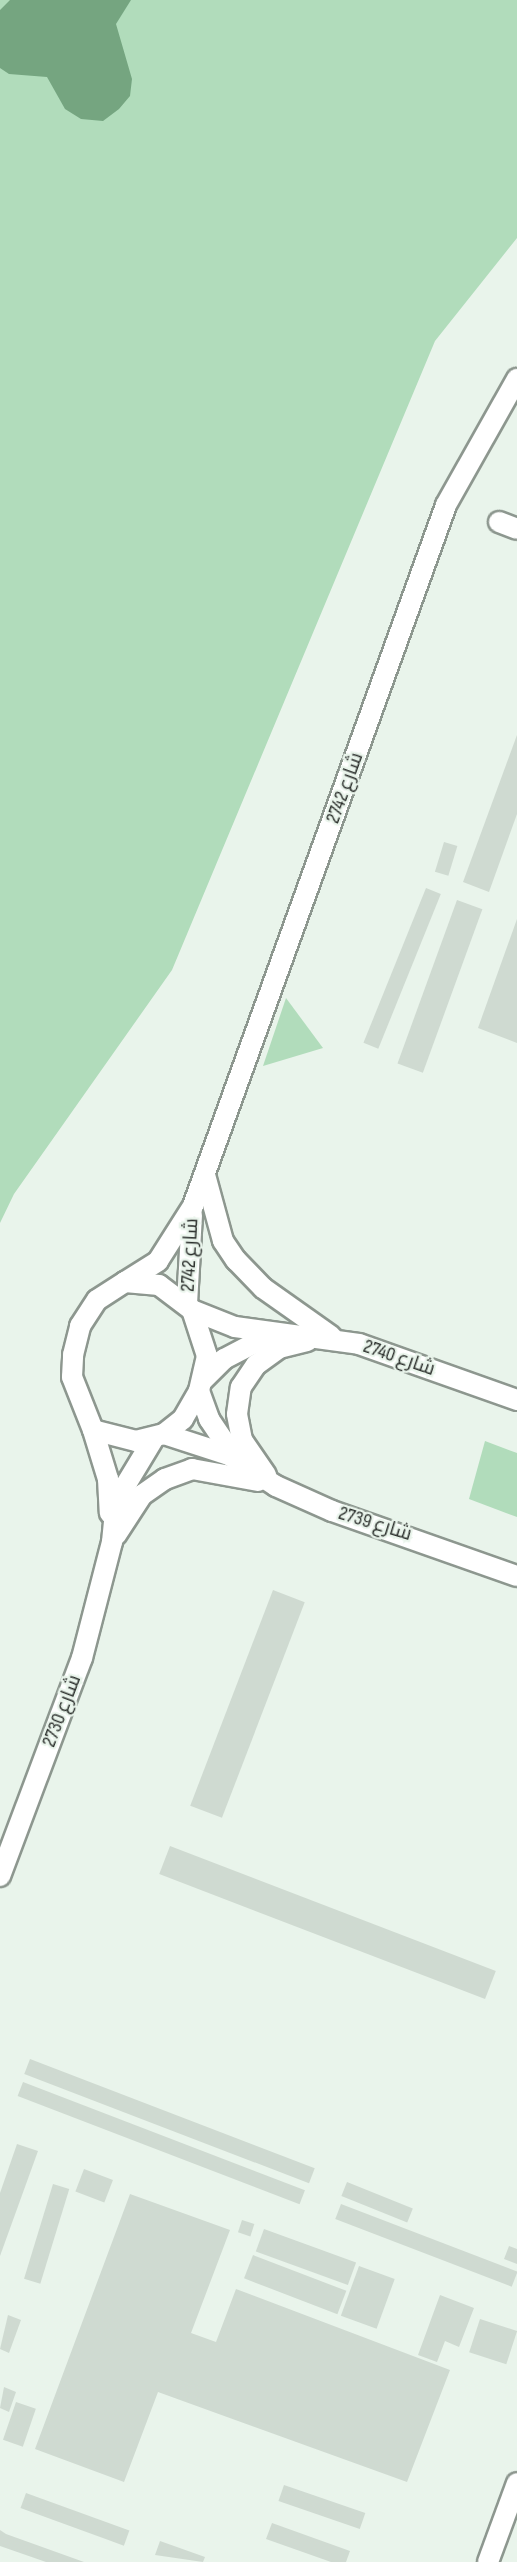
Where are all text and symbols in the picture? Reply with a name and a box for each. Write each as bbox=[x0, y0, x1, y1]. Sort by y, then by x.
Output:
street label: شارع 2742 bbox=[321, 749, 369, 827]
street label: شارع 2742 bbox=[176, 1218, 204, 1292]
street label: شارع 2740 bbox=[360, 1335, 438, 1381]
street label: شارع 2739 bbox=[335, 1501, 415, 1547]
street label: شارع 2730 bbox=[37, 1671, 87, 1751]

